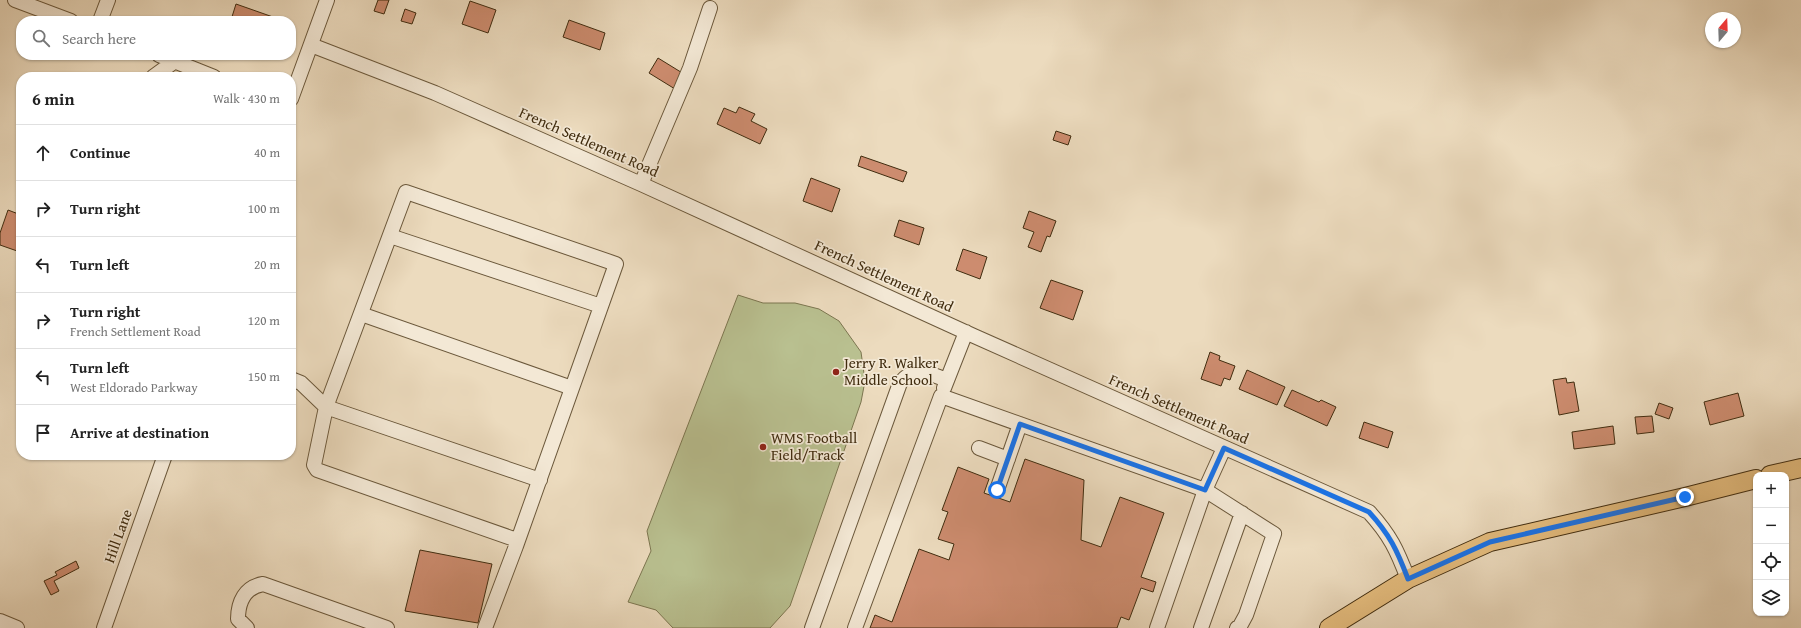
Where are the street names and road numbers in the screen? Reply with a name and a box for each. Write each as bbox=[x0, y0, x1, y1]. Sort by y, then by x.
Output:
street label: French Settlement Road bbox=[516, 101, 662, 182]
street label: French Settlement Road bbox=[811, 234, 957, 317]
street label: French Settlement Road bbox=[1106, 368, 1252, 449]
street label: Hill Lane bbox=[98, 506, 137, 566]

